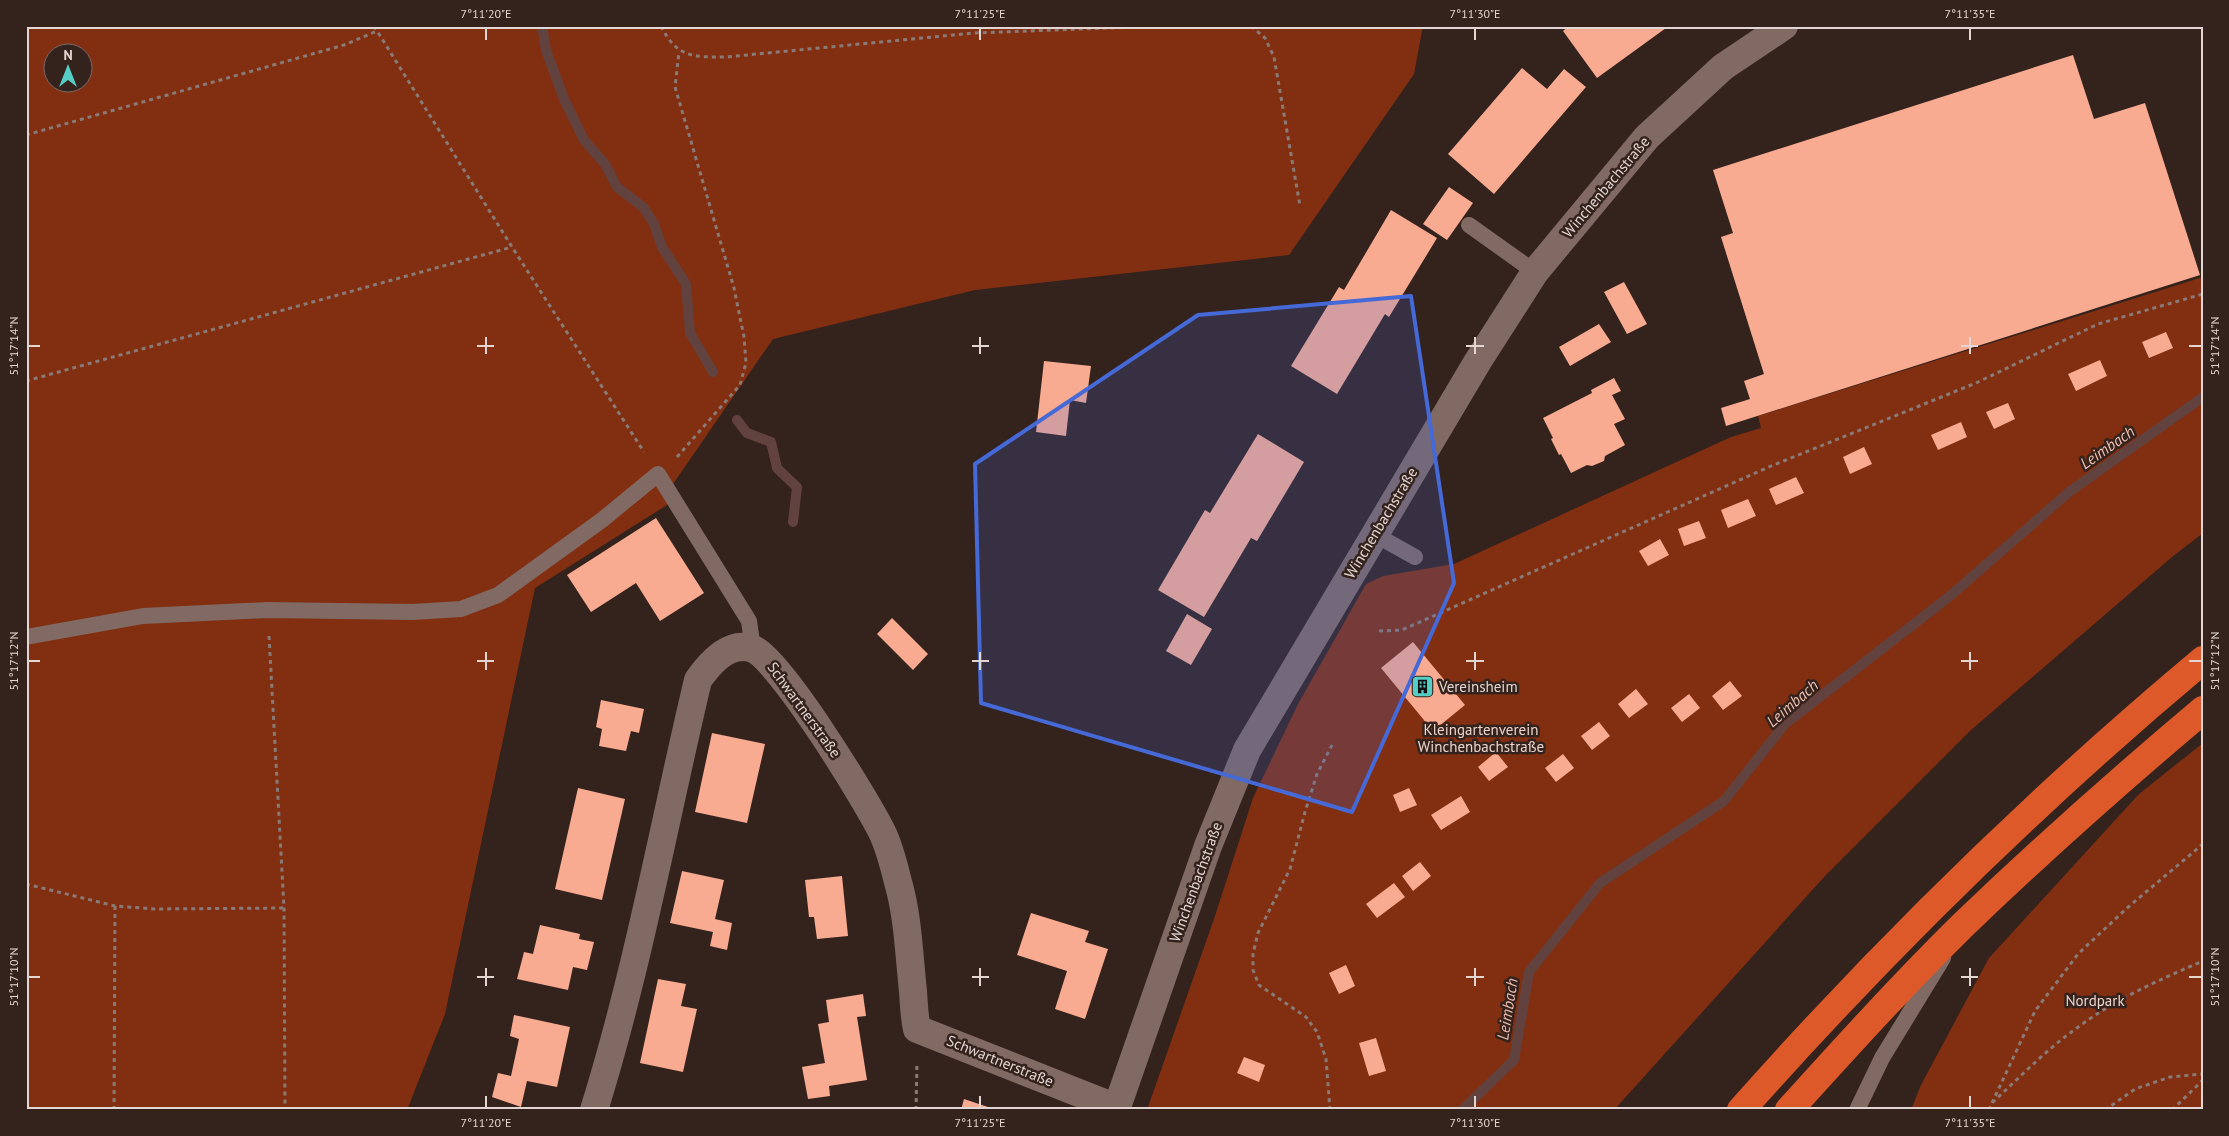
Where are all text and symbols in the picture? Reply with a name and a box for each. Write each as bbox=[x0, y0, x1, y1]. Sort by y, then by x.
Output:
text: 7°11'20"E bbox=[461, 6, 511, 21]
text: 7°11'25"E bbox=[955, 6, 1005, 21]
text: 7°11'30"E bbox=[1450, 6, 1500, 21]
text: 7°11'35"E bbox=[1945, 6, 1995, 21]
north arrow bbox=[42, 42, 92, 92]
text: N bbox=[63, 46, 73, 64]
street label: Winchenbachstraße bbox=[1558, 132, 1654, 241]
text: 51°17'14"N bbox=[6, 316, 21, 376]
text: 51°17'14"N bbox=[2207, 316, 2222, 376]
water label: Leimbach bbox=[2076, 421, 2138, 473]
street label: Winchenbachstraße bbox=[1340, 464, 1421, 582]
text: 51°17'12"N bbox=[6, 631, 21, 691]
text: 51°17'12"N bbox=[2207, 631, 2222, 691]
street label: Schwartnerstraße bbox=[763, 658, 845, 761]
building icon: Vereinsheim bbox=[1411, 675, 1435, 699]
water label: Leimbach bbox=[1762, 675, 1822, 731]
place label: Vereinsheim bbox=[1438, 677, 1518, 696]
park label: Kleingartenverein Winchenbachstraße bbox=[1418, 720, 1544, 756]
street label: Winchenbachstraße bbox=[1165, 819, 1226, 944]
text: 51°17'10"N bbox=[6, 947, 21, 1007]
text: 51°17'10"N bbox=[2207, 947, 2222, 1007]
water label: Leimbach bbox=[1492, 977, 1522, 1041]
park label: Nordpark bbox=[2065, 991, 2125, 1010]
street label: Schwartnerstraße bbox=[944, 1030, 1056, 1091]
text: 7°11'20"E bbox=[461, 1115, 511, 1130]
text: 7°11'25"E bbox=[955, 1115, 1005, 1130]
text: 7°11'30"E bbox=[1450, 1115, 1500, 1130]
text: 7°11'35"E bbox=[1945, 1115, 1995, 1130]

